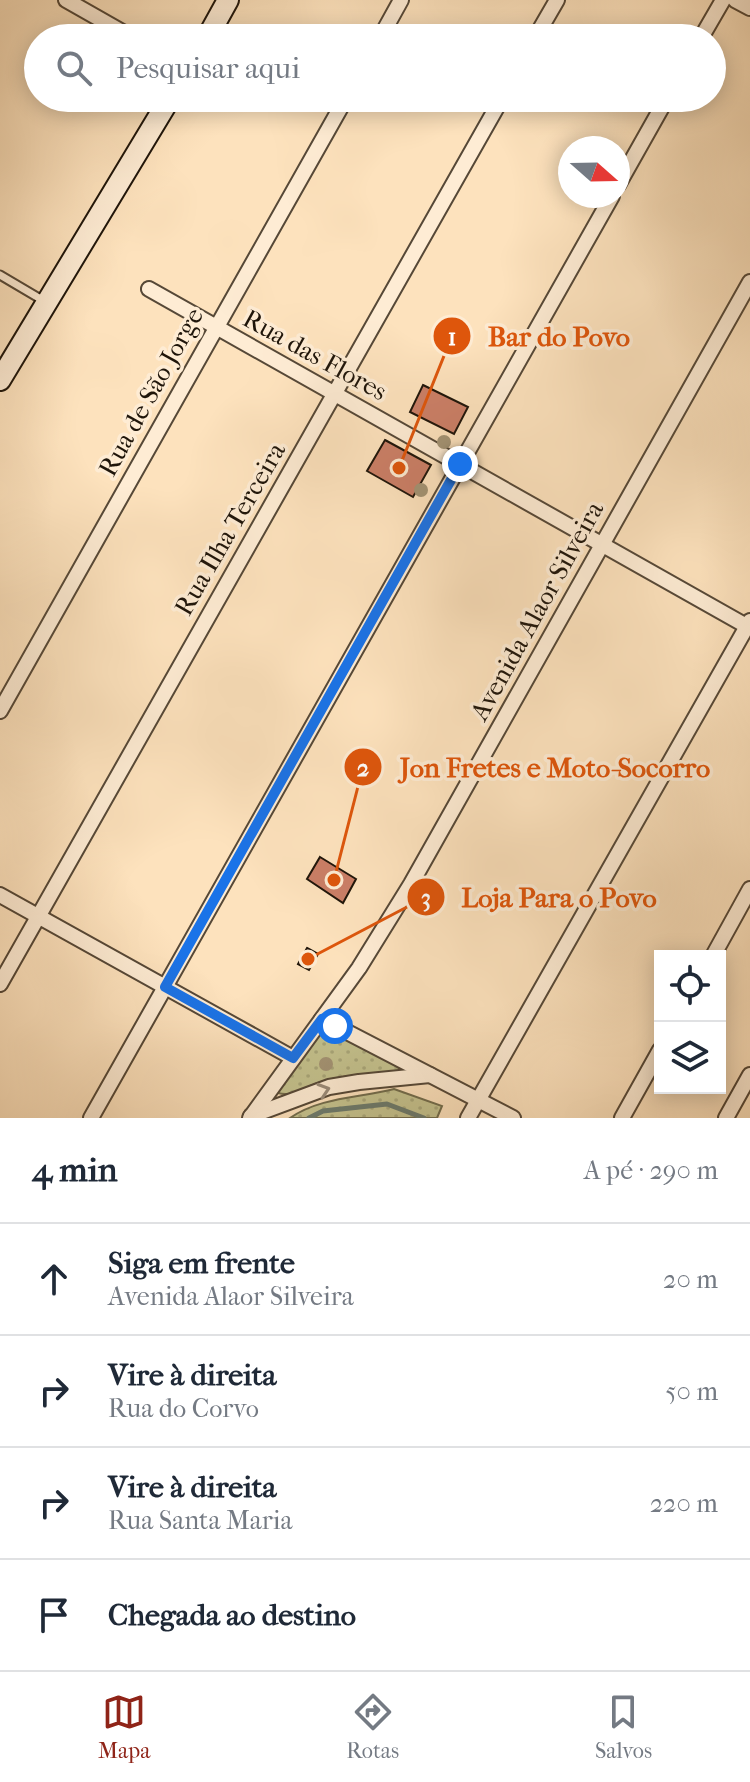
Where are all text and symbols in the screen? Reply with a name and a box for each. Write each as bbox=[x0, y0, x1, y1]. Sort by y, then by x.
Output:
search box bbox=[24, 24, 726, 112]
icon: search bbox=[52, 46, 96, 90]
text: Pesquisar aqui bbox=[116, 51, 300, 86]
north arrow bbox=[558, 136, 630, 208]
street label: Rua de São Jorge bbox=[92, 302, 210, 482]
street label: Rua das Flores bbox=[238, 303, 392, 407]
callout: Bar do Povo bbox=[432, 310, 646, 362]
text: Bar do Povo bbox=[488, 320, 630, 353]
text: 1 bbox=[448, 323, 456, 351]
street label: Rua Ilha Terceira bbox=[168, 436, 293, 621]
route end bbox=[442, 446, 478, 482]
street label: Avenida Alaor Silveira bbox=[463, 495, 611, 727]
callout: Jon Fretes e Moto-Socorro bbox=[343, 741, 726, 793]
text: Jon Fretes e Moto-Socorro bbox=[397, 751, 710, 784]
text: 2 bbox=[357, 754, 369, 782]
callout: Loja Para o Povo bbox=[406, 871, 673, 923]
text: Loja Para o Povo bbox=[461, 881, 657, 914]
text: 3 bbox=[421, 884, 431, 912]
map controls bbox=[654, 950, 726, 1094]
button: locate bbox=[654, 950, 726, 1022]
route start bbox=[317, 1008, 353, 1044]
button: layers bbox=[654, 1022, 726, 1094]
one-way arrow bbox=[317, 1083, 331, 1099]
text: 4 min bbox=[32, 1150, 117, 1190]
text: A pé · 290 m bbox=[584, 1155, 718, 1186]
text: Siga em frente bbox=[108, 1246, 295, 1281]
icon: ahead bbox=[32, 1257, 76, 1301]
text: 20 m bbox=[663, 1264, 718, 1295]
text: Avenida Alaor Silveira bbox=[108, 1281, 354, 1312]
text: Vire à direita bbox=[108, 1358, 276, 1393]
icon: right bbox=[32, 1369, 76, 1413]
text: 50 m bbox=[665, 1376, 718, 1407]
text: Rua do Corvo bbox=[108, 1393, 259, 1424]
text: Vire à direita bbox=[108, 1470, 276, 1505]
icon: right bbox=[32, 1481, 76, 1525]
text: 220 m bbox=[650, 1488, 718, 1519]
text: Rua Santa Maria bbox=[108, 1505, 293, 1536]
icon: arrive bbox=[32, 1593, 76, 1637]
text: Chegada ao destino bbox=[108, 1598, 356, 1633]
tab: Mapa bbox=[98, 1690, 150, 1764]
tab: Rotas bbox=[346, 1690, 399, 1764]
tab: Salvos bbox=[595, 1690, 652, 1764]

